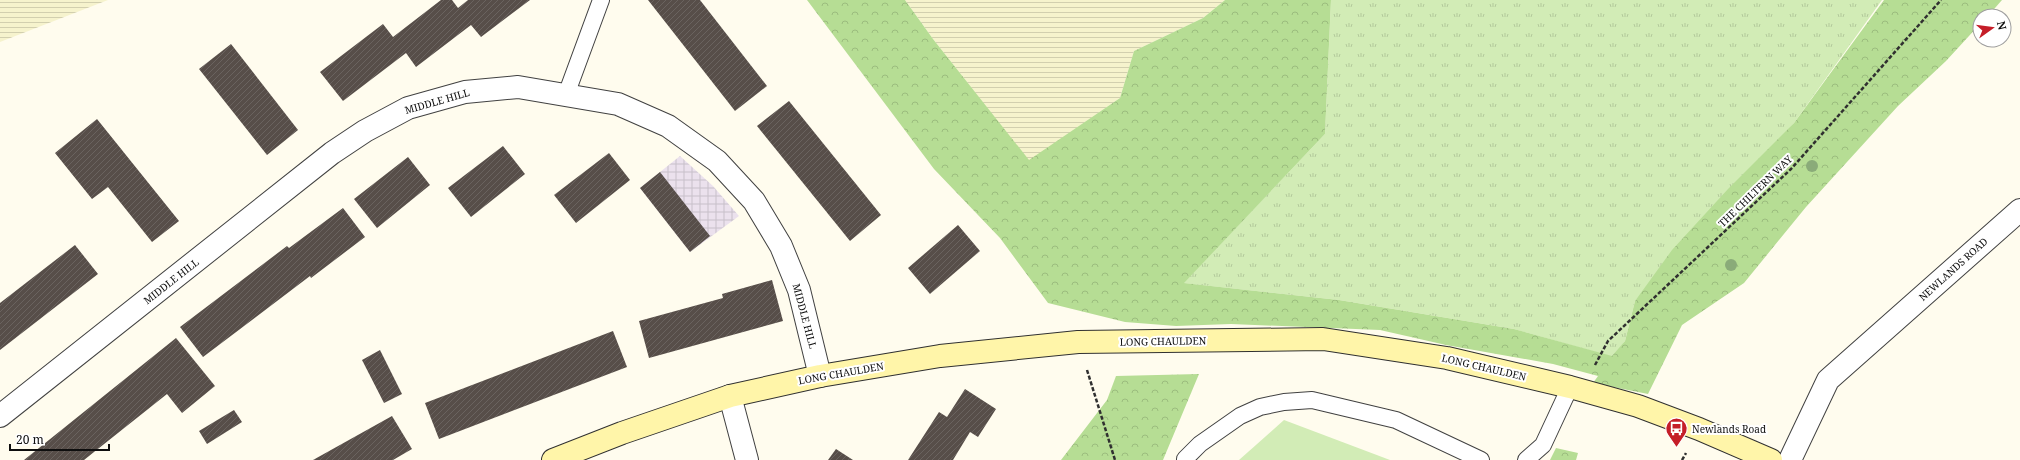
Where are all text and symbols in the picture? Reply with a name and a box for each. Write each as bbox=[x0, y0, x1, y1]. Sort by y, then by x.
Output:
north arrow bbox=[1972, 8, 2012, 48]
text: N bbox=[1994, 19, 2011, 32]
street label: MIDDLE HILL bbox=[403, 85, 471, 117]
street label: THE CHILTERN WAY bbox=[1715, 152, 1796, 230]
street label: NEWLANDS ROAD bbox=[1916, 234, 1990, 304]
street label: MIDDLE HILL bbox=[140, 255, 202, 307]
street label: MIDDLE HILL bbox=[790, 282, 820, 350]
street label: LONG CHAULDEN bbox=[1120, 333, 1207, 349]
street label: LONG CHAULDEN bbox=[1440, 350, 1528, 384]
street label: LONG CHAULDEN bbox=[797, 359, 885, 387]
bus stop icon: Newlands Road bbox=[1663, 416, 1689, 449]
place label: Newlands Road bbox=[1692, 422, 1766, 436]
scale bar bbox=[10, 426, 109, 452]
text: 20 m bbox=[16, 431, 44, 448]

